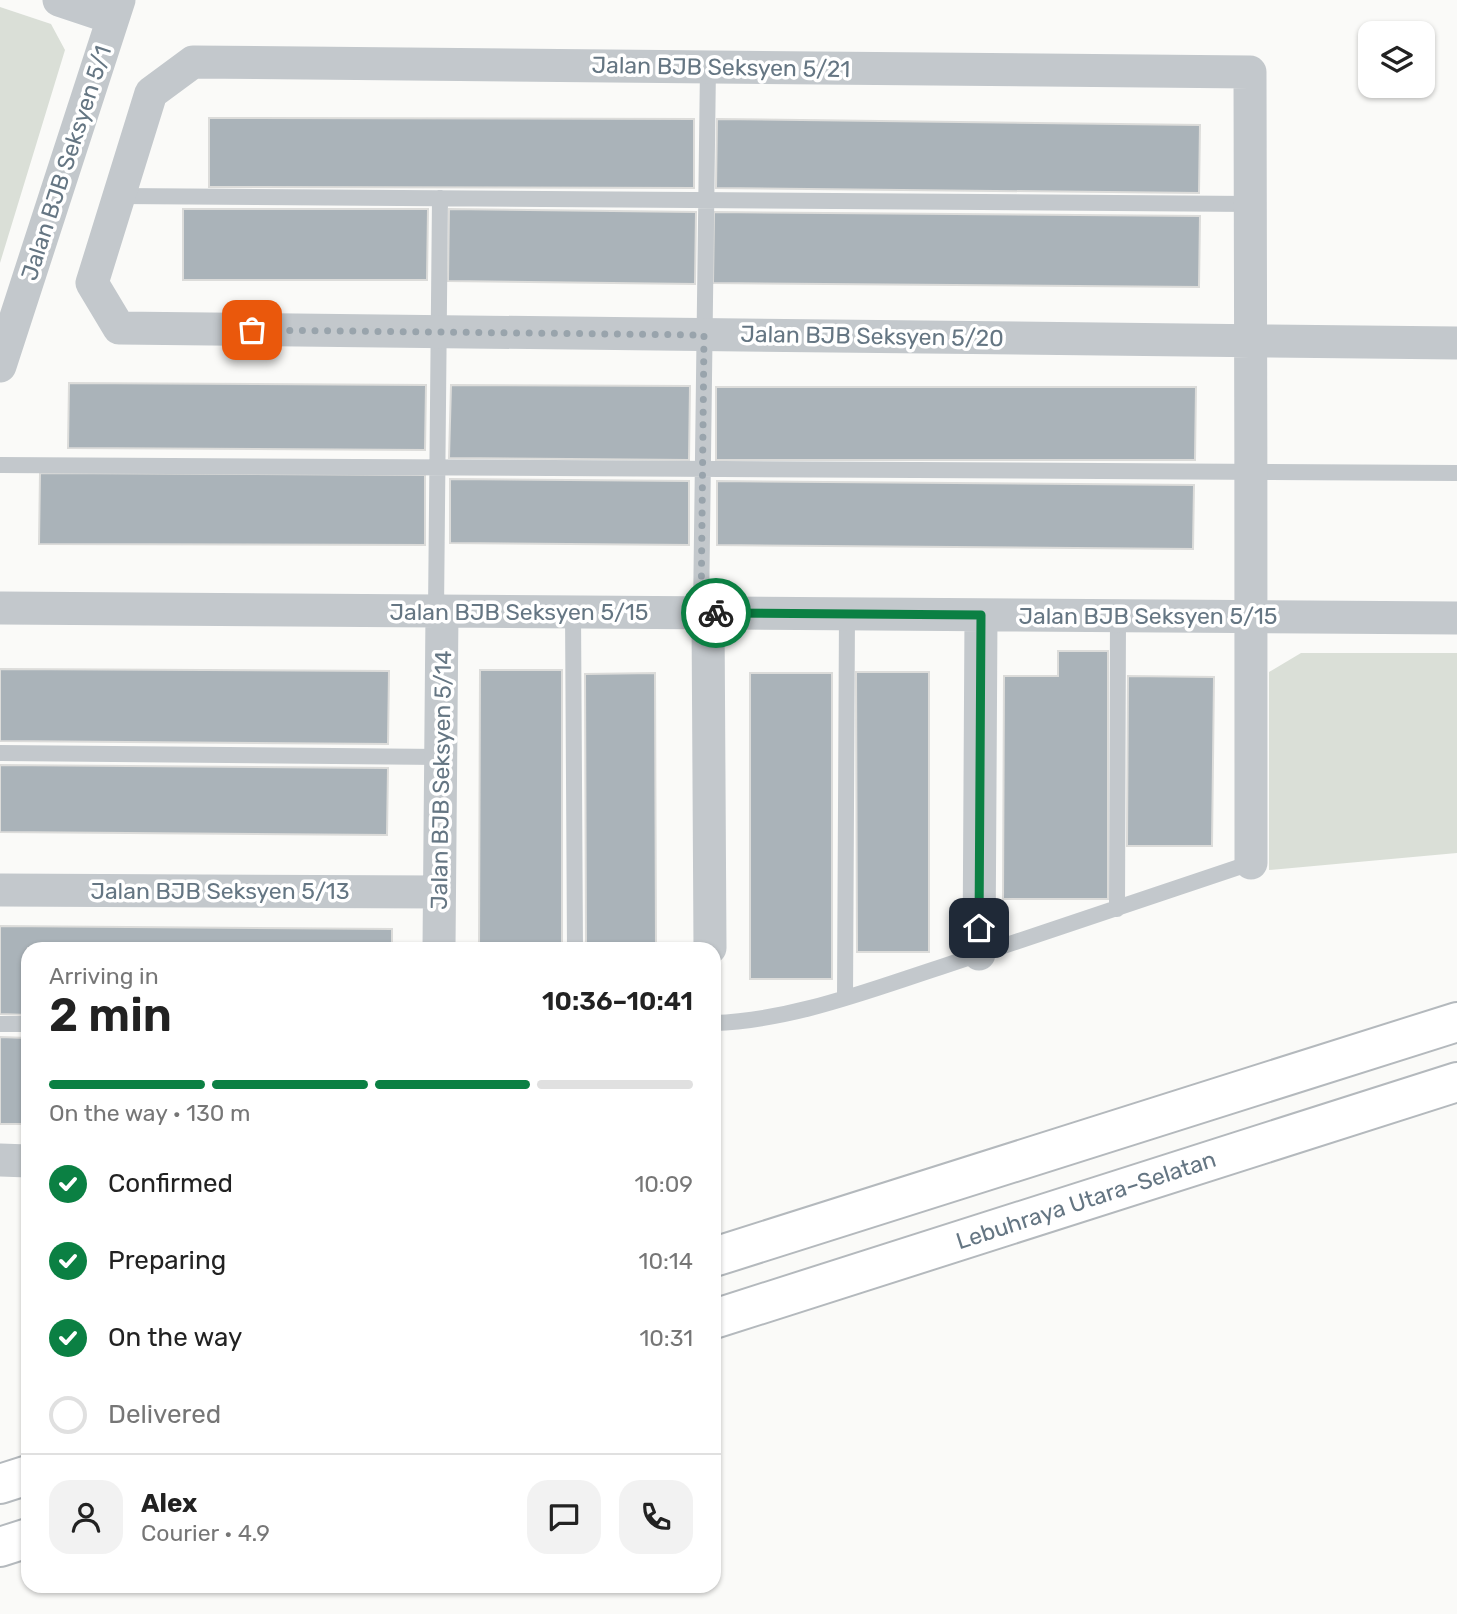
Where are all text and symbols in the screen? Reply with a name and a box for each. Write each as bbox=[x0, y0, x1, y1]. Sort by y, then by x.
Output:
map controls bbox=[1358, 21, 1435, 98]
button: layers bbox=[1358, 21, 1435, 98]
street label: Jalan BJB Seksyen 5/1 bbox=[15, 42, 117, 284]
street label: Jalan BJB Seksyen 5/21 bbox=[591, 51, 851, 83]
pin bbox=[222, 300, 282, 360]
icon: bag bbox=[233, 311, 271, 349]
street label: Jalan BJB Seksyen 5/20 bbox=[740, 320, 1004, 352]
courier bbox=[681, 578, 751, 648]
icon: bike bbox=[697, 594, 735, 632]
street label: Jalan BJB Seksyen 5/15 bbox=[390, 598, 648, 626]
street label: Jalan BJB Seksyen 5/15 bbox=[1019, 602, 1277, 630]
street label: Jalan BJB Seksyen 5/14 bbox=[425, 650, 457, 910]
street label: Jalan BJB Seksyen 5/13 bbox=[90, 877, 350, 905]
pin bbox=[949, 898, 1009, 958]
icon: home bbox=[960, 909, 998, 947]
text: Arriving in bbox=[49, 962, 159, 990]
text: 10:36–10:41 bbox=[542, 986, 693, 1017]
text: 2 min bbox=[49, 988, 172, 1043]
text: On the way · 130 m bbox=[49, 1099, 250, 1127]
street label: Lebuhraya Utara–Selatan bbox=[953, 1145, 1219, 1255]
icon: check bbox=[49, 1165, 87, 1203]
text: Confirmed bbox=[108, 1168, 233, 1199]
text: 10:09 bbox=[634, 1170, 693, 1198]
icon: check bbox=[49, 1242, 87, 1280]
text: Preparing bbox=[108, 1245, 226, 1276]
text: 10:14 bbox=[639, 1247, 693, 1275]
icon: check bbox=[49, 1319, 87, 1357]
text: On the way bbox=[108, 1322, 242, 1353]
text: 10:31 bbox=[639, 1324, 693, 1352]
text: Delivered bbox=[108, 1399, 221, 1430]
button: person bbox=[49, 1480, 123, 1554]
button: chat bbox=[527, 1480, 601, 1554]
button: phone bbox=[619, 1480, 693, 1554]
text: Alex bbox=[141, 1488, 197, 1519]
text: Courier · 4.9 bbox=[141, 1519, 270, 1547]

